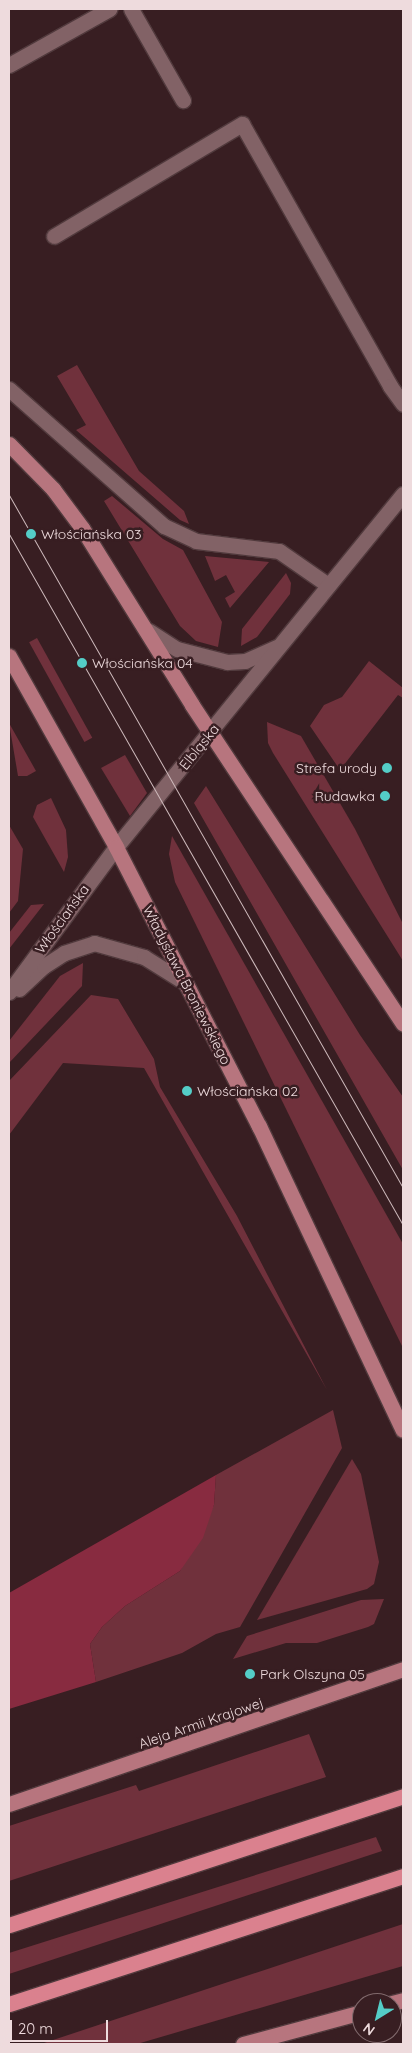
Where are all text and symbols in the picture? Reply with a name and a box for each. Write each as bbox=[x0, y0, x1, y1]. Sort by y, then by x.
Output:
place label: Włościańska 03 bbox=[41, 526, 142, 542]
marker: Włościańska 03 bbox=[25, 528, 37, 540]
place label: Włościańska 04 bbox=[92, 655, 193, 671]
marker: Włościańska 04 bbox=[76, 657, 88, 669]
street label: Elbląska bbox=[176, 721, 222, 773]
place label: Strefa urody bbox=[296, 760, 377, 776]
marker: Strefa urody bbox=[381, 762, 393, 774]
place label: Rudawka bbox=[314, 788, 375, 804]
marker: Rudawka bbox=[379, 790, 391, 802]
street label: Włościańska bbox=[31, 881, 93, 957]
street label: Władysława Broniewskiego bbox=[139, 903, 235, 1067]
place label: Włościańska 02 bbox=[197, 1083, 298, 1099]
marker: Włościańska 02 bbox=[181, 1085, 193, 1097]
place label: Park Olszyna 05 bbox=[260, 1666, 365, 1682]
marker: Park Olszyna 05 bbox=[244, 1668, 256, 1680]
street label: Aleja Armii Krajowej bbox=[136, 1694, 266, 1752]
north arrow bbox=[352, 1993, 402, 2043]
scale bar bbox=[12, 2010, 110, 2042]
text: 20 m bbox=[18, 2019, 53, 2038]
text: N bbox=[359, 2019, 378, 2040]

